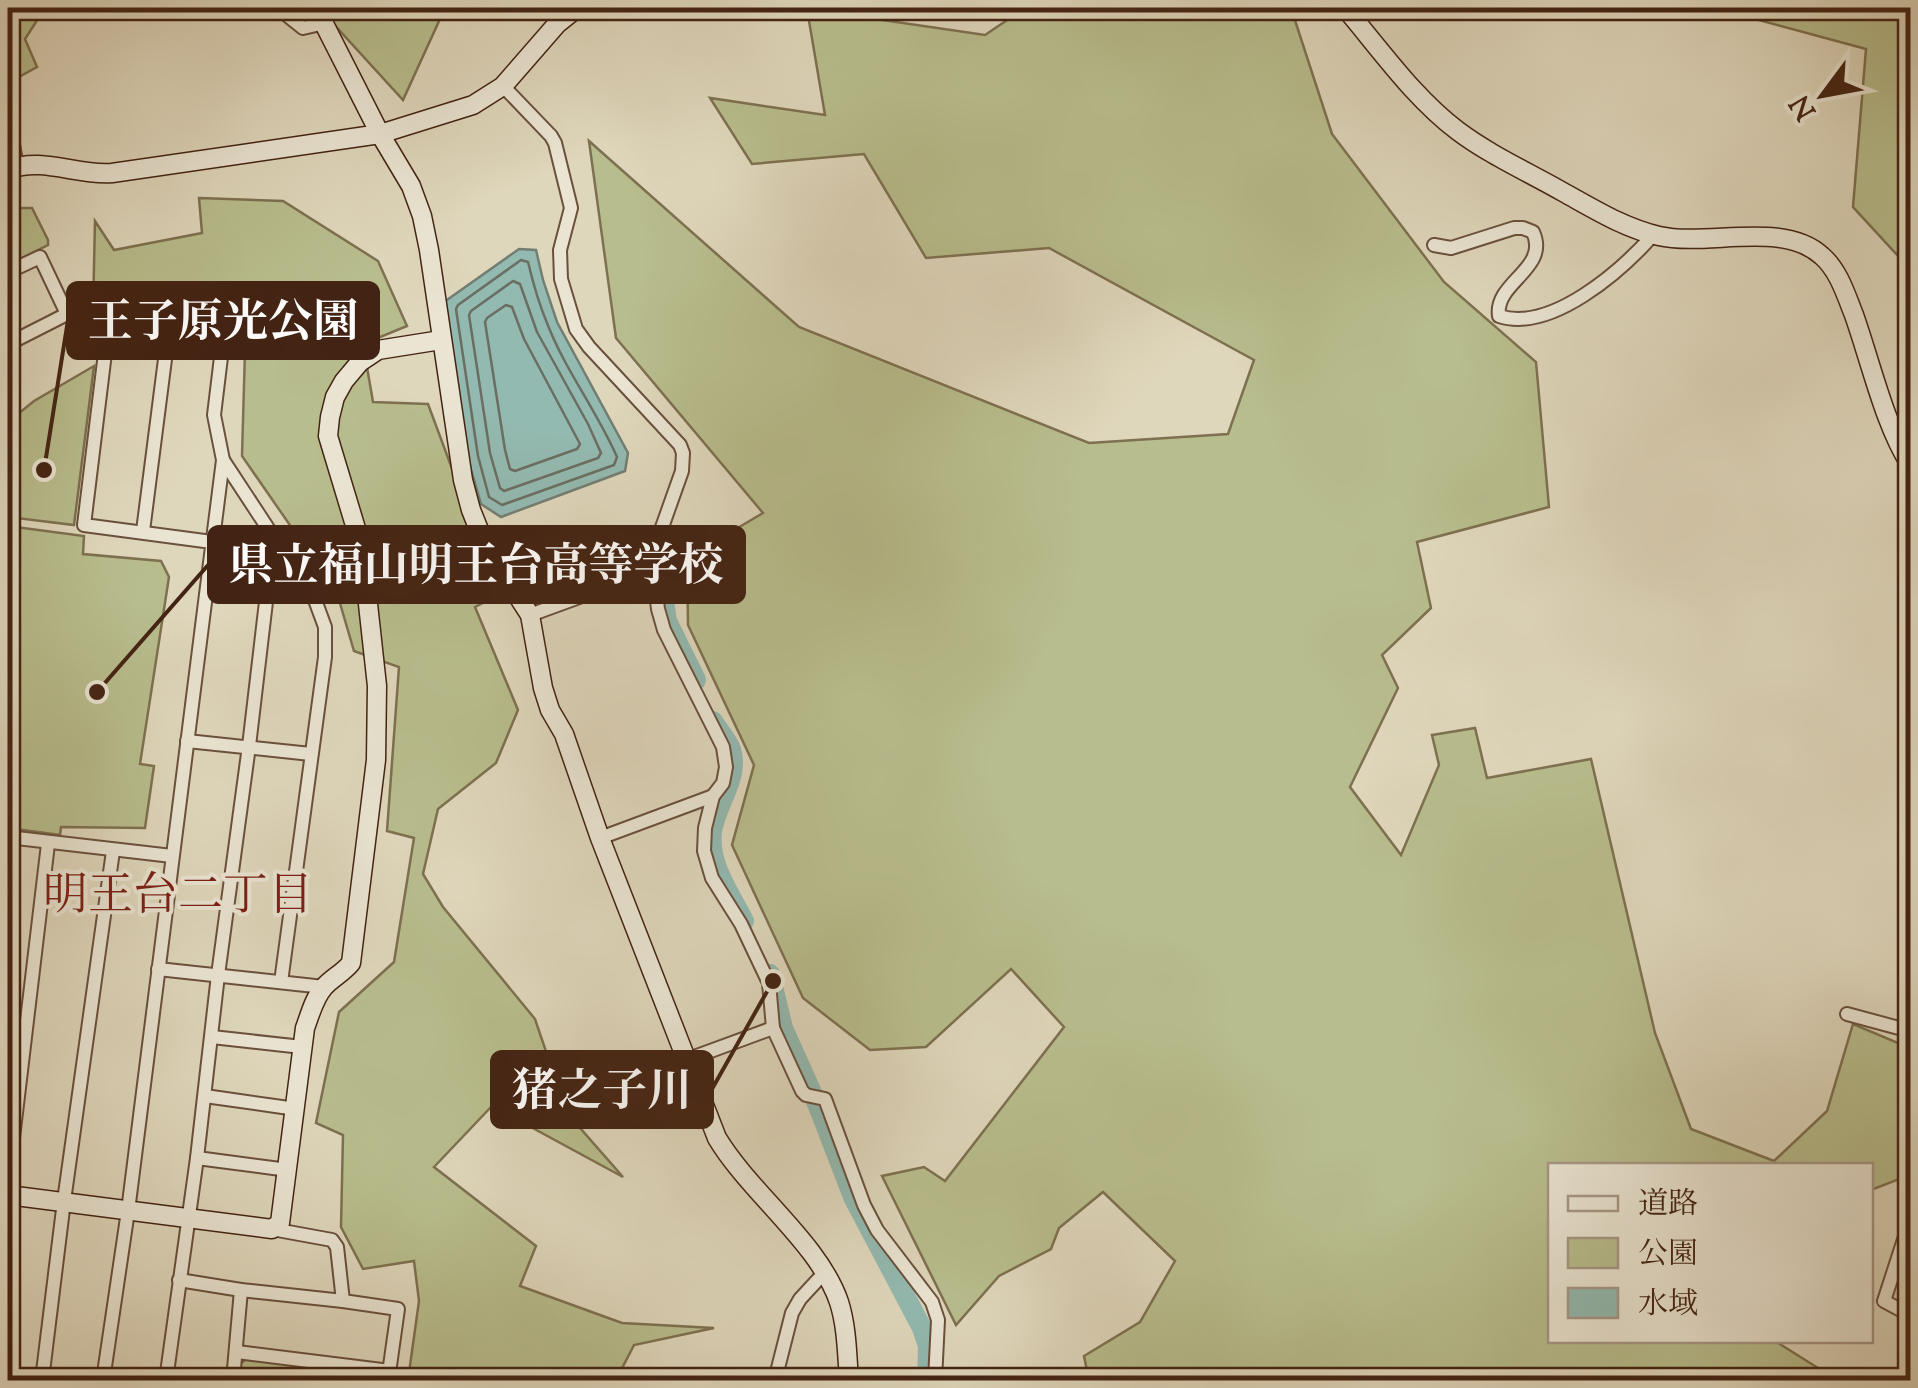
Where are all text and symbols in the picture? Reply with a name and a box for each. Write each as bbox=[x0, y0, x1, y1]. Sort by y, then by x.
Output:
north arrow bbox=[1773, 45, 1873, 145]
text: N bbox=[1781, 87, 1827, 127]
callout: 王子原光公園 bbox=[68, 283, 378, 358]
text: 王子原光公園 bbox=[88, 293, 358, 358]
callout: 県立福山明王台高等学校 bbox=[209, 527, 744, 602]
text: 県立福山明王台高等学校 bbox=[228, 537, 724, 602]
district label: 明王台二丁目 bbox=[43, 866, 313, 931]
callout: 猪之子川 bbox=[492, 1052, 712, 1127]
text: 猪之子川 bbox=[512, 1062, 692, 1127]
legend bbox=[1548, 1163, 1873, 1343]
text: 道路 bbox=[1638, 1184, 1698, 1227]
text: 公園 bbox=[1638, 1234, 1698, 1277]
text: 水域 bbox=[1638, 1284, 1698, 1327]

